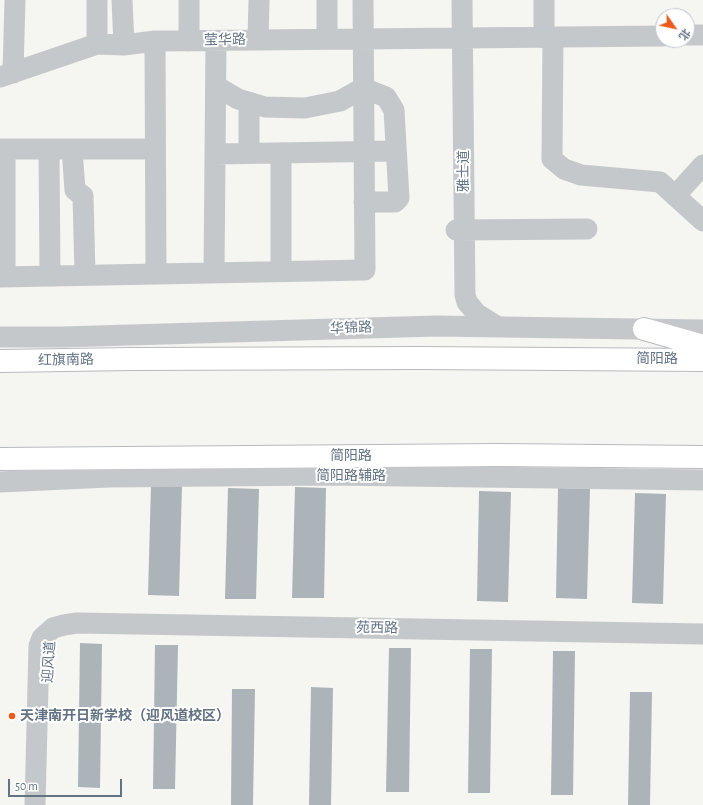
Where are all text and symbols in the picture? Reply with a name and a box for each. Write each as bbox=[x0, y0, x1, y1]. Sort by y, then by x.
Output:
north arrow bbox=[655, 8, 695, 48]
text: 北 bbox=[677, 27, 692, 42]
street label: 莹华路 bbox=[204, 31, 246, 49]
street label: 雅士道 bbox=[456, 150, 472, 192]
street label: 华锦路 bbox=[330, 319, 372, 337]
street label: 红旗南路 bbox=[38, 351, 94, 369]
street label: 简阳路 bbox=[636, 351, 678, 367]
street label: 简阳路 bbox=[330, 448, 372, 464]
street label: 简阳路辅路 bbox=[316, 468, 386, 484]
street label: 苑西路 bbox=[356, 619, 398, 637]
street label: 迎风道 bbox=[39, 640, 59, 684]
place label: 天津南开日新学校（迎风道校区） bbox=[20, 708, 230, 724]
marker: 天津南开日新学校（迎风道校区） bbox=[7, 711, 17, 721]
scale bar bbox=[10, 771, 124, 797]
text: 50 m bbox=[15, 780, 38, 792]

